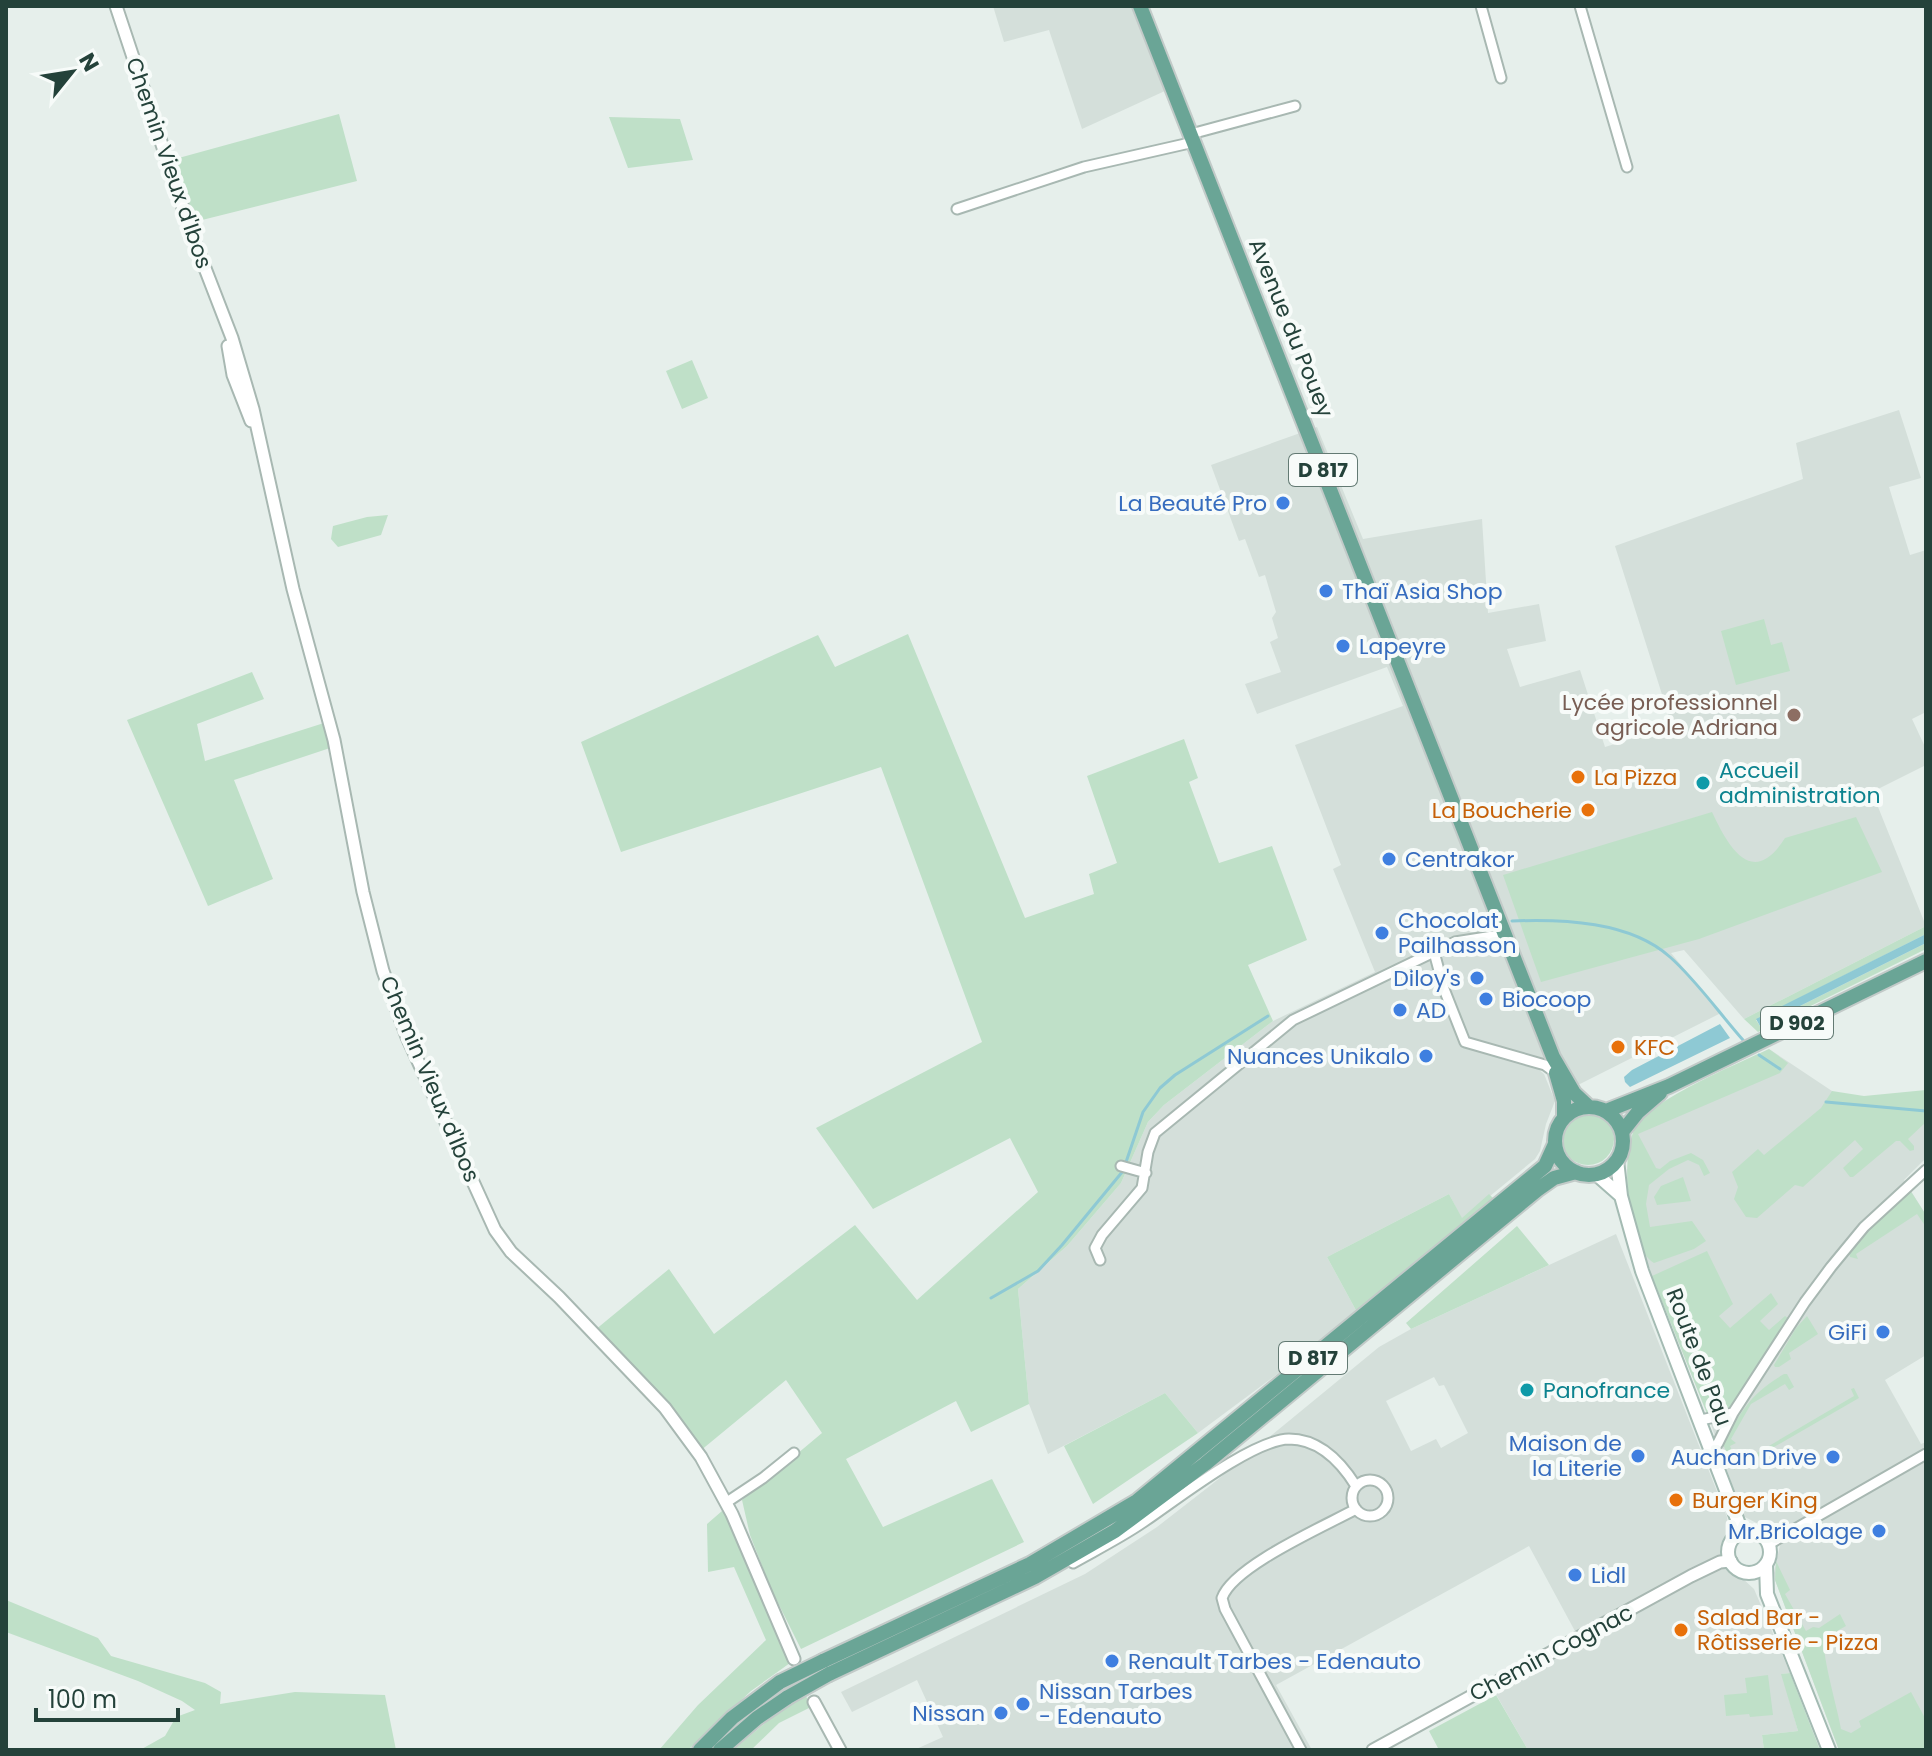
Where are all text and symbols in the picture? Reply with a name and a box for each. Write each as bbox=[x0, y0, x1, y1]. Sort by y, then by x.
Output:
north arrow bbox=[32, 32, 112, 112]
text: N bbox=[71, 47, 106, 77]
street label: Chemin Vieux d'Ibos bbox=[118, 53, 220, 273]
street label: Avenue du Pouey bbox=[1241, 234, 1341, 423]
road number: D 817 bbox=[1289, 454, 1357, 486]
place label: La Beauté Pro bbox=[1118, 488, 1267, 519]
marker: La Beauté Pro bbox=[1274, 494, 1292, 512]
place label: Thaï Asia Shop bbox=[1342, 576, 1503, 607]
marker: Thaï Asia Shop bbox=[1317, 582, 1335, 600]
place label: Lapeyre bbox=[1359, 631, 1446, 662]
marker: Lapeyre bbox=[1334, 637, 1352, 655]
place label: Lycée professionnel agricole Adriana bbox=[1562, 687, 1778, 743]
marker: Lycée professionnel agricole Adriana bbox=[1785, 706, 1803, 724]
place label: Accueil administration bbox=[1719, 755, 1880, 811]
place label: La Pizza bbox=[1594, 762, 1677, 793]
marker: La Pizza bbox=[1569, 768, 1587, 786]
marker: Accueil administration bbox=[1694, 774, 1712, 792]
place label: La Boucherie bbox=[1432, 795, 1572, 826]
marker: La Boucherie bbox=[1579, 801, 1597, 819]
place label: Centrakor bbox=[1405, 844, 1514, 875]
marker: Centrakor bbox=[1380, 850, 1398, 868]
place label: Chocolat Pailhasson bbox=[1398, 905, 1517, 961]
marker: Chocolat Pailhasson bbox=[1373, 924, 1391, 942]
place label: Diloy's bbox=[1393, 963, 1461, 994]
marker: Diloy's bbox=[1468, 969, 1486, 987]
street label: Chemin Vieux d'Ibos bbox=[372, 971, 488, 1187]
place label: Biocoop bbox=[1502, 984, 1591, 1015]
marker: Biocoop bbox=[1477, 990, 1495, 1008]
place label: AD bbox=[1416, 995, 1446, 1026]
marker: AD bbox=[1391, 1001, 1409, 1019]
road number: D 902 bbox=[1761, 1007, 1833, 1039]
place label: KFC bbox=[1634, 1032, 1675, 1063]
marker: KFC bbox=[1609, 1038, 1627, 1056]
place label: Nuances Unikalo bbox=[1227, 1041, 1410, 1072]
marker: Nuances Unikalo bbox=[1417, 1047, 1435, 1065]
street label: Route de Pau bbox=[1659, 1284, 1739, 1430]
place label: GiFi bbox=[1828, 1317, 1867, 1348]
marker: GiFi bbox=[1874, 1323, 1892, 1341]
road number: D 817 bbox=[1279, 1342, 1347, 1374]
place label: Panofrance bbox=[1543, 1375, 1670, 1406]
marker: Panofrance bbox=[1518, 1381, 1536, 1399]
place label: Maison de la Literie bbox=[1509, 1428, 1622, 1484]
place label: Auchan Drive bbox=[1671, 1442, 1817, 1473]
marker: Maison de la Literie bbox=[1629, 1447, 1647, 1465]
marker: Auchan Drive bbox=[1824, 1448, 1842, 1466]
place label: Burger King bbox=[1692, 1485, 1818, 1516]
marker: Burger King bbox=[1667, 1491, 1685, 1509]
place label: Mr.Bricolage bbox=[1728, 1516, 1863, 1547]
marker: Mr.Bricolage bbox=[1870, 1522, 1888, 1540]
place label: Lidl bbox=[1591, 1560, 1626, 1591]
marker: Lidl bbox=[1566, 1566, 1584, 1584]
street label: Chemin Cognac bbox=[1464, 1597, 1638, 1709]
place label: Salad Bar - Rôtisserie - Pizza bbox=[1697, 1602, 1879, 1658]
marker: Salad Bar - Rôtisserie - Pizza bbox=[1672, 1621, 1690, 1639]
place label: Renault Tarbes - Edenauto bbox=[1128, 1646, 1421, 1677]
marker: Renault Tarbes - Edenauto bbox=[1103, 1652, 1121, 1670]
scale bar bbox=[36, 1672, 178, 1722]
place label: Nissan Tarbes - Edenauto bbox=[1039, 1676, 1193, 1732]
text: 100 m bbox=[48, 1683, 117, 1716]
marker: Nissan Tarbes - Edenauto bbox=[1014, 1695, 1032, 1713]
place label: Nissan bbox=[912, 1698, 985, 1729]
marker: Nissan bbox=[992, 1704, 1010, 1722]

